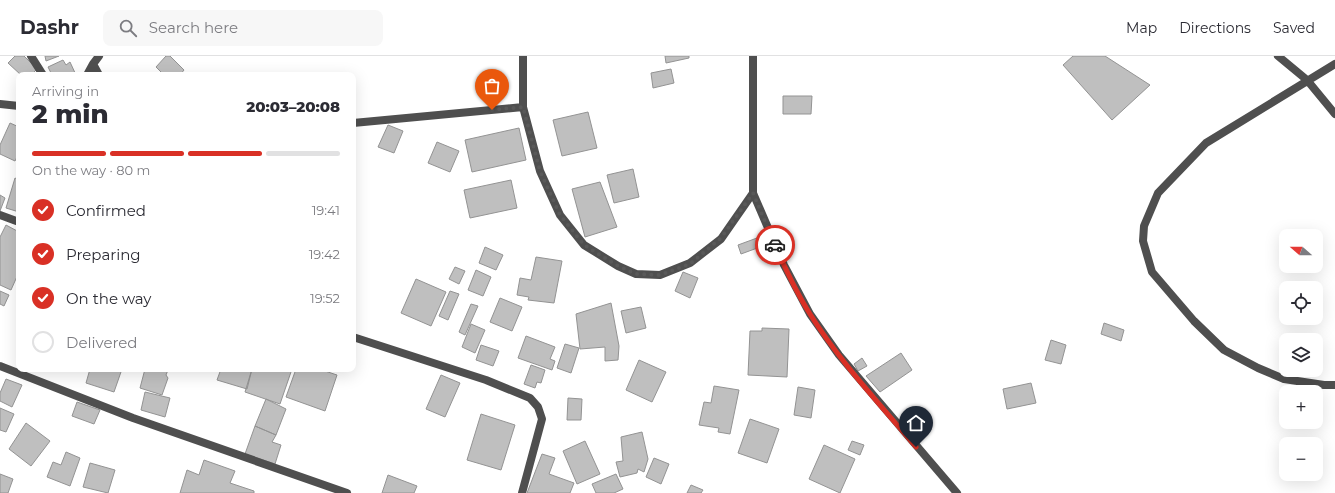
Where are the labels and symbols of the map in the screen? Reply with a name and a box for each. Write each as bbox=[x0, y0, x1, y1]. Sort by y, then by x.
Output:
pin bbox=[475, 69, 509, 110]
courier bbox=[755, 225, 795, 265]
north arrow bbox=[1279, 229, 1323, 273]
pin bbox=[899, 406, 933, 447]

